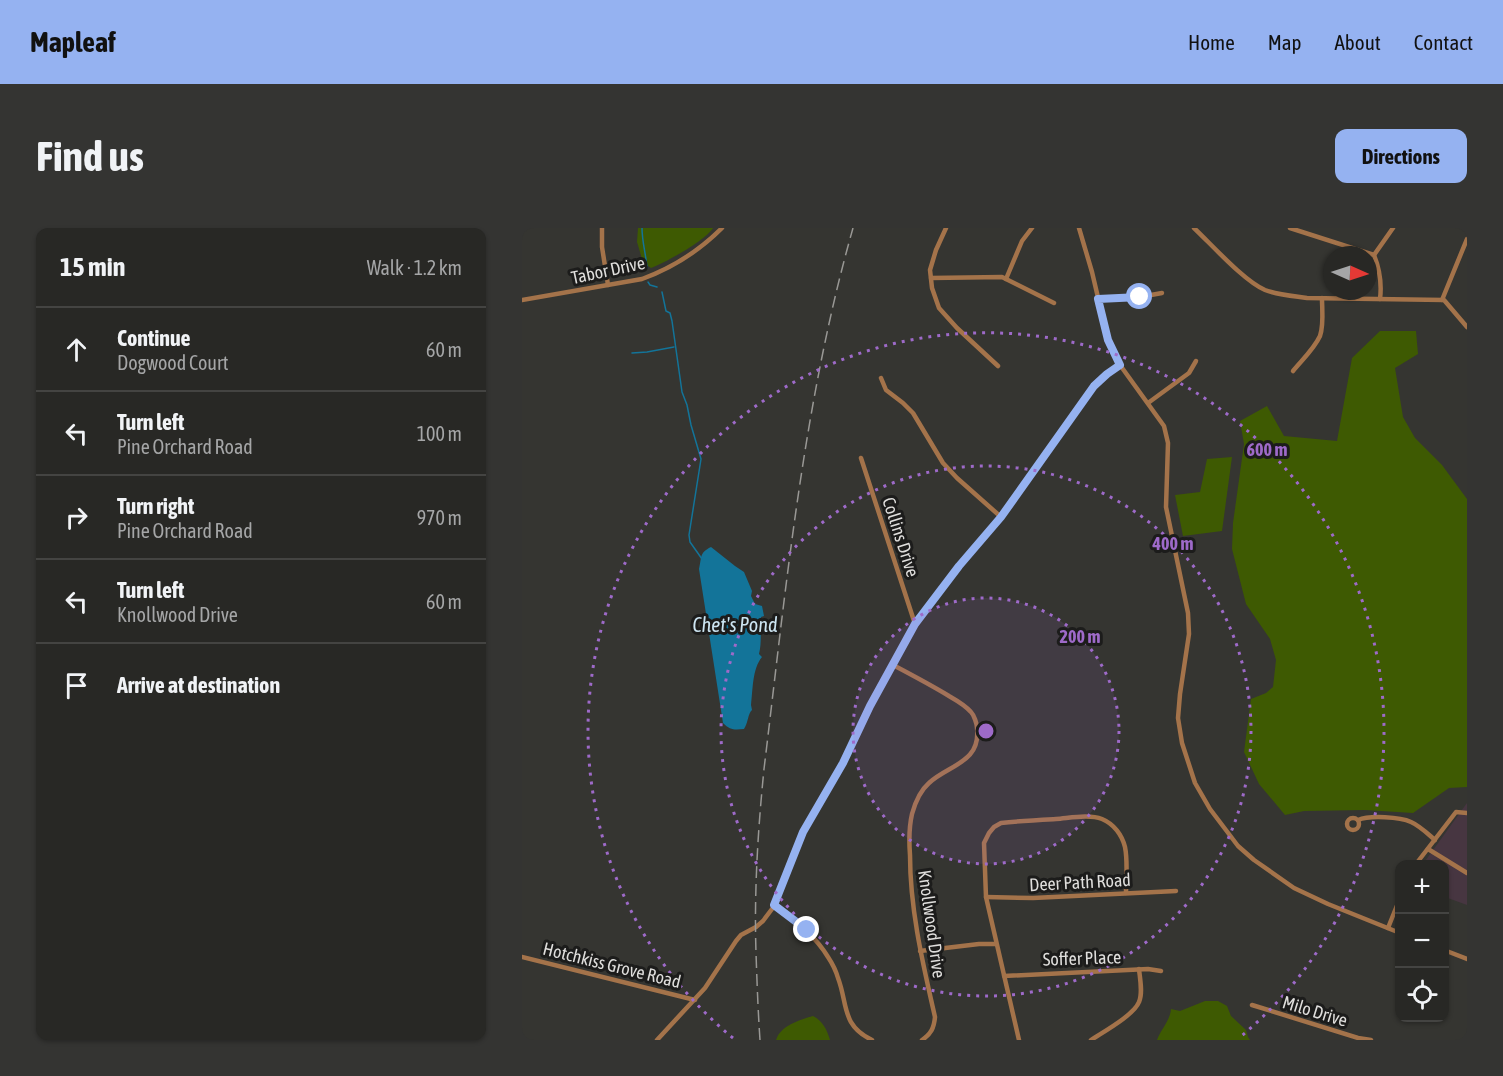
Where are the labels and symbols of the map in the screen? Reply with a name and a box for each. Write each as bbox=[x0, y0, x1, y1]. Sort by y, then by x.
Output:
north arrow bbox=[1323, 246, 1377, 300]
street label: Tabor Drive bbox=[569, 252, 647, 288]
route start bbox=[1126, 283, 1152, 309]
text: 600 m bbox=[1247, 439, 1287, 460]
street label: Collins Drive bbox=[878, 494, 924, 580]
text: 400 m bbox=[1152, 533, 1193, 554]
water label: Chet's Pond bbox=[693, 613, 778, 636]
text: 200 m bbox=[1060, 626, 1100, 647]
centre of rings bbox=[976, 721, 996, 741]
street label: Knollwood Drive bbox=[914, 869, 950, 979]
street label: Deer Path Road bbox=[1029, 869, 1131, 895]
route end bbox=[793, 916, 819, 942]
street label: Hotchkiss Grove Road bbox=[541, 938, 683, 992]
street label: Soffer Place bbox=[1042, 946, 1122, 970]
street label: Milo Drive bbox=[1280, 991, 1350, 1031]

